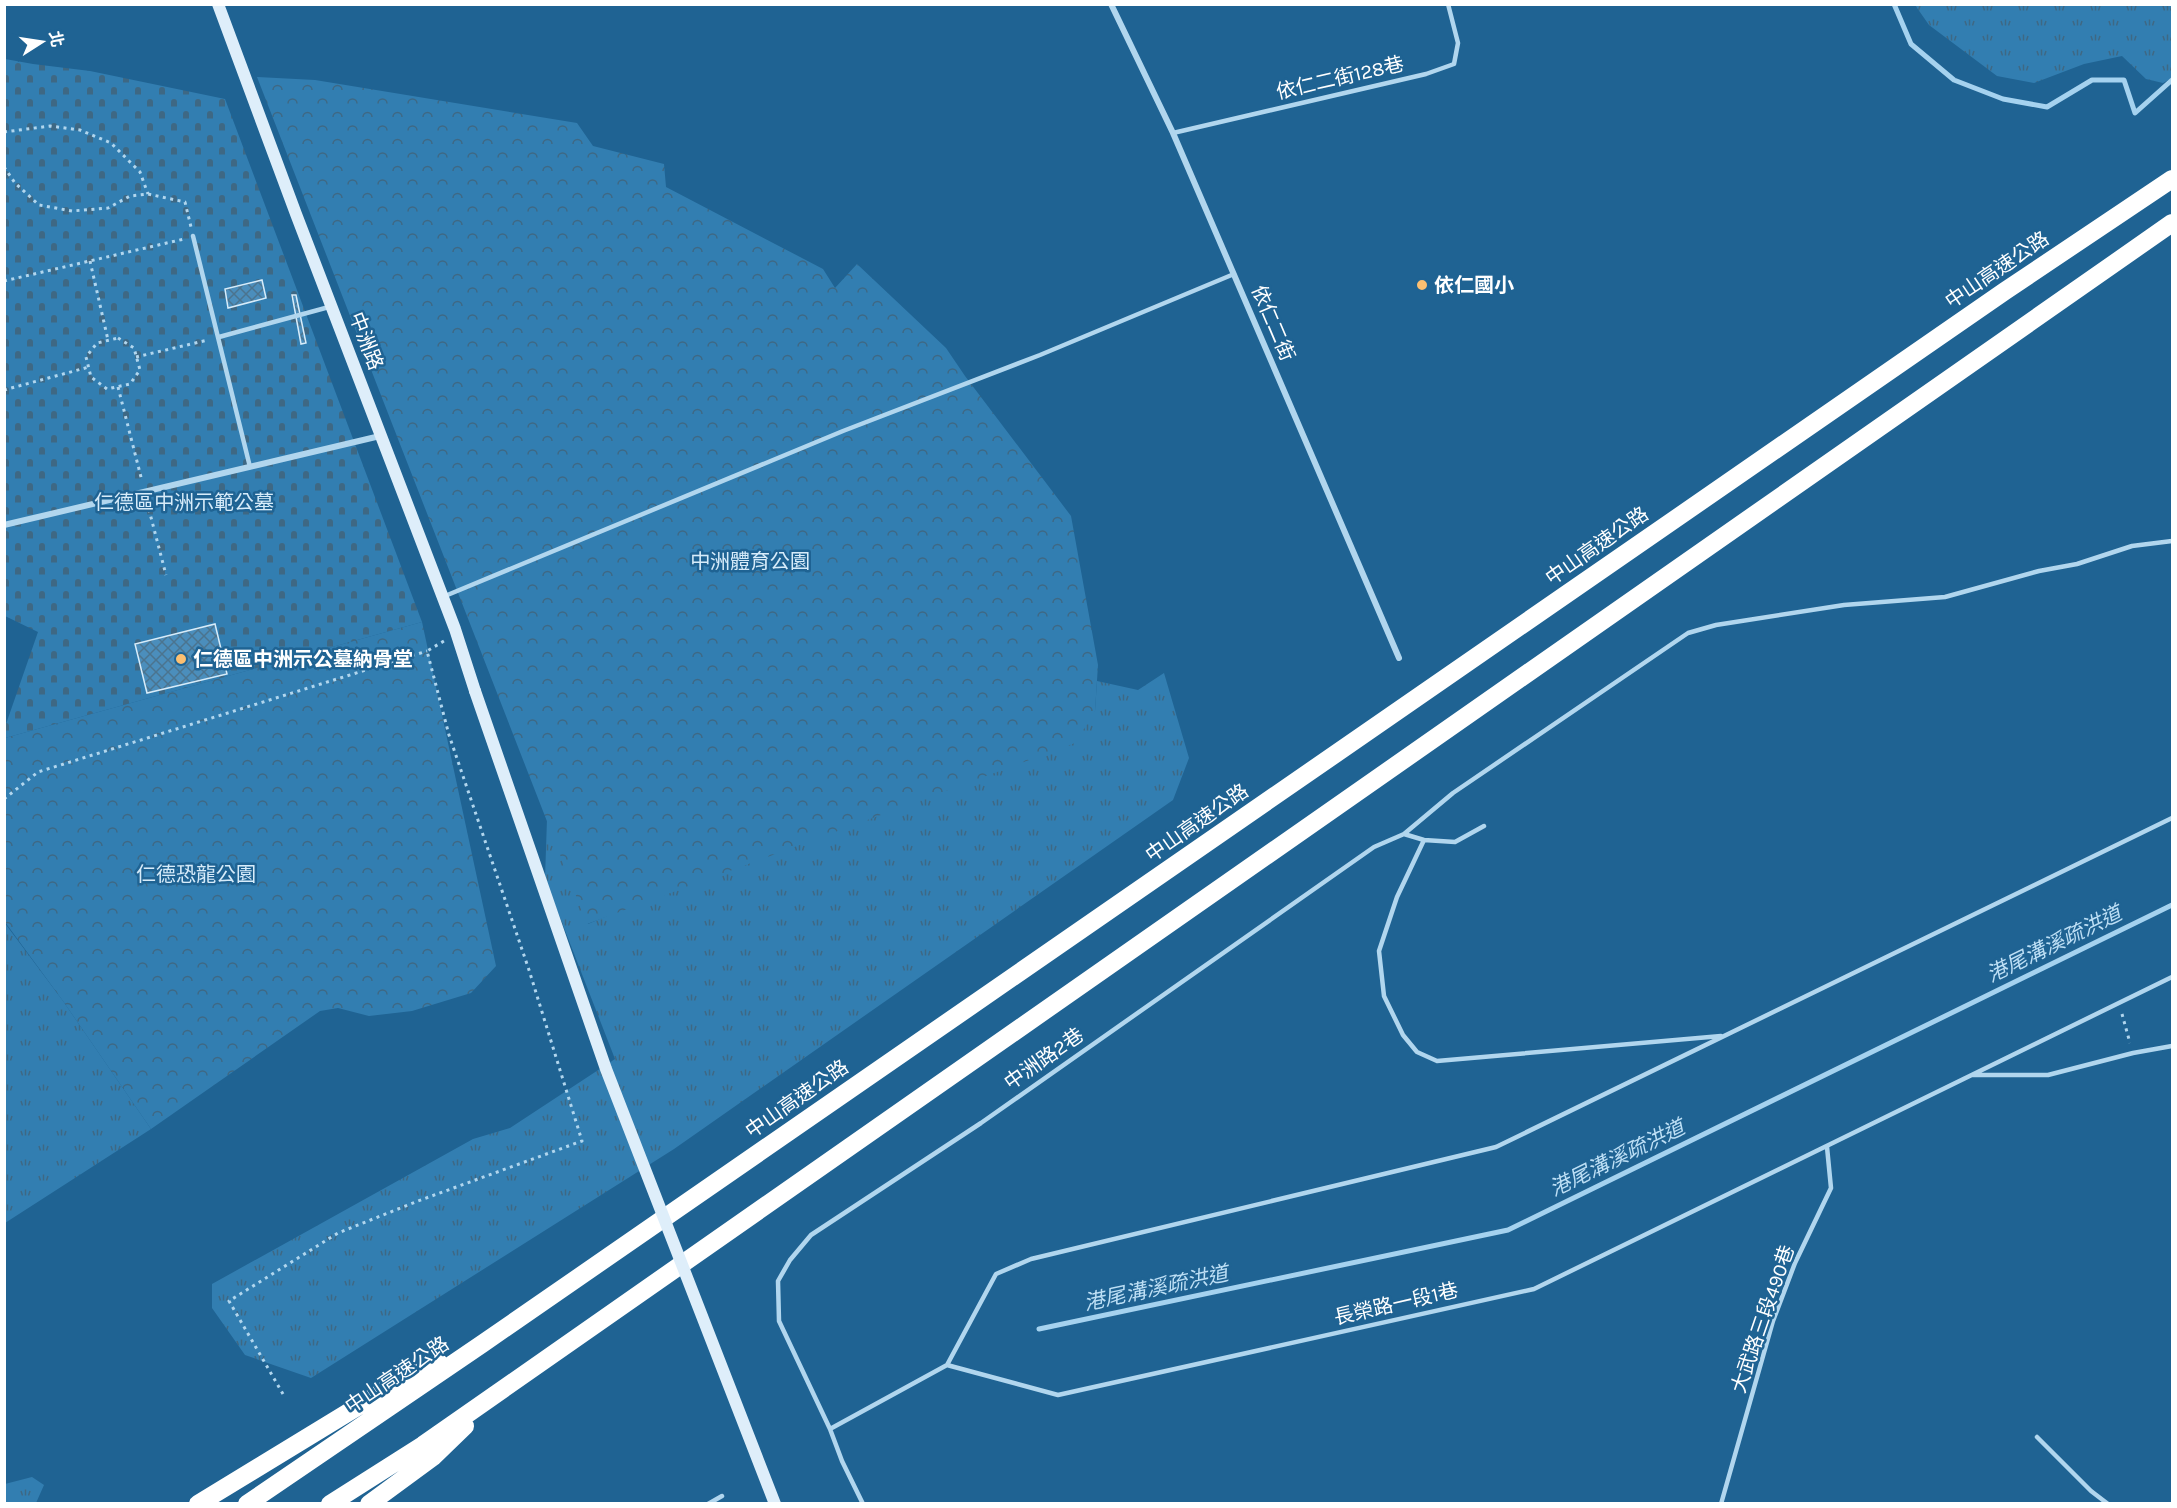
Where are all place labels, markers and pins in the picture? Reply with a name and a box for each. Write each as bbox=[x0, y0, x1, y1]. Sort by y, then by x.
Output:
place label: 依仁國小 bbox=[1434, 274, 1514, 297]
marker: 依仁國小 bbox=[1415, 278, 1429, 292]
place label: 仁德區中洲示公墓納骨堂 bbox=[193, 648, 413, 671]
marker: 仁德區中洲示公墓納骨堂 bbox=[174, 652, 188, 666]

